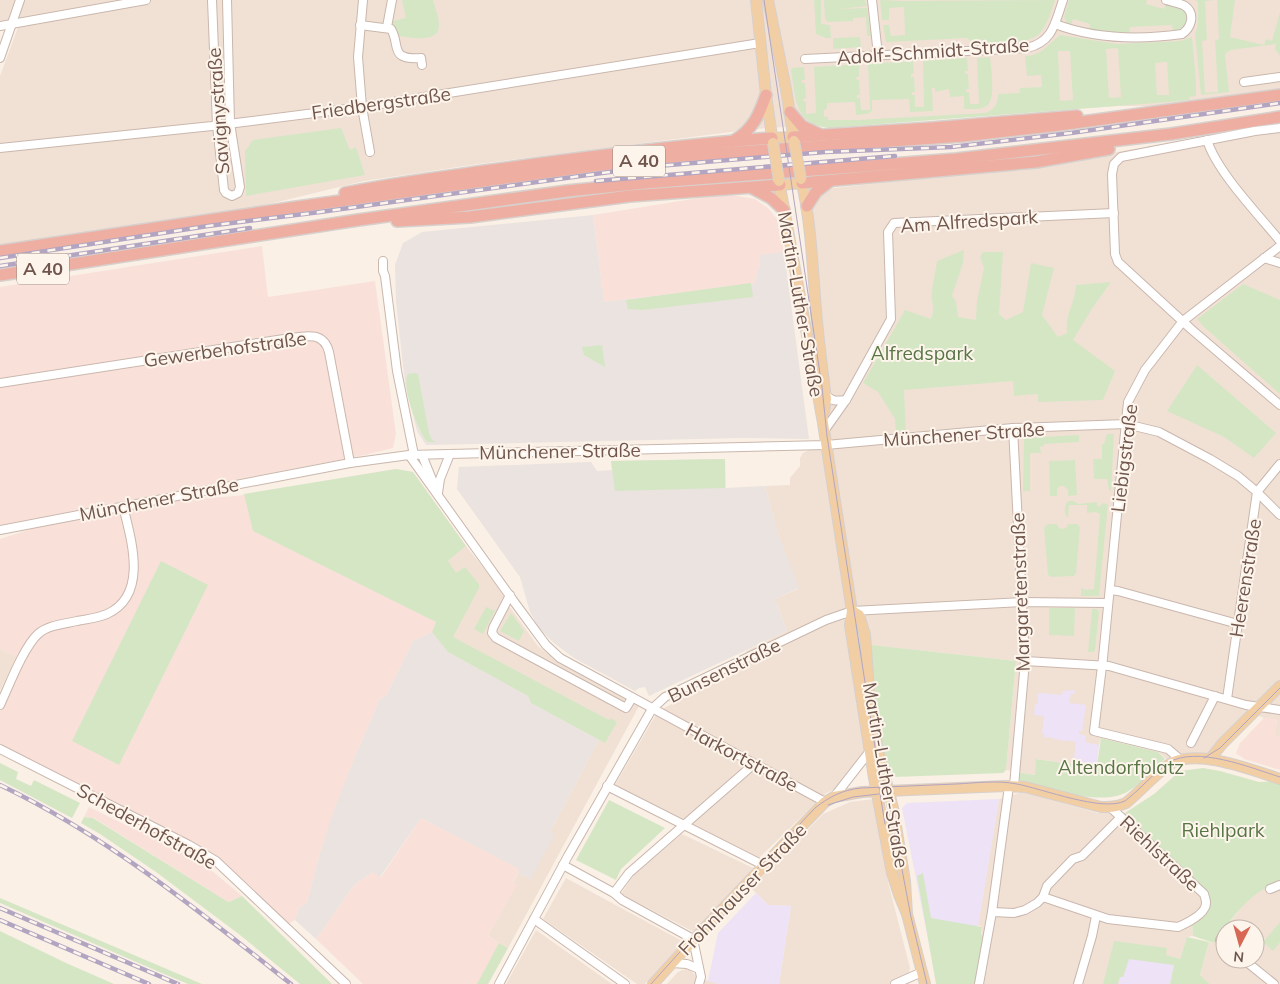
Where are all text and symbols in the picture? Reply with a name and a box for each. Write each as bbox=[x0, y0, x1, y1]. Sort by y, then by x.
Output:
street label: Adolf-Schmidt-Straße bbox=[836, 32, 1030, 70]
street label: Savignystraße bbox=[202, 47, 234, 175]
street label: Friedbergstraße bbox=[310, 81, 452, 125]
road number: A 40 bbox=[613, 146, 665, 177]
street label: Am Alfredspark bbox=[899, 204, 1039, 238]
street label: Martin-Luther-Straße bbox=[773, 209, 829, 399]
road number: A 40 bbox=[17, 253, 69, 284]
street label: Gewerbehofstraße bbox=[142, 326, 308, 372]
park label: Alfredspark bbox=[871, 341, 973, 365]
street label: Liebigstraße bbox=[1105, 402, 1143, 514]
street label: Münchener Straße bbox=[883, 416, 1045, 452]
street label: Münchener Straße bbox=[479, 438, 641, 464]
street label: Münchener Straße bbox=[77, 472, 241, 526]
street label: Margaretenstraße bbox=[1005, 512, 1035, 672]
street label: Heerenstraße bbox=[1224, 517, 1266, 639]
street label: Bunsenstraße bbox=[664, 632, 784, 708]
street label: Martin-Luther-Straße bbox=[858, 680, 914, 870]
street label: Harkortstraße bbox=[682, 717, 802, 797]
park label: Altendorfplatz bbox=[1058, 755, 1184, 779]
street label: Schederhofstraße bbox=[73, 778, 221, 874]
street label: Riehlstraße bbox=[1115, 810, 1205, 896]
street label: Frohnhauser Straße bbox=[673, 818, 811, 960]
park label: Riehlpark bbox=[1181, 818, 1265, 842]
north arrow bbox=[1215, 919, 1265, 969]
text: N bbox=[1232, 947, 1245, 966]

